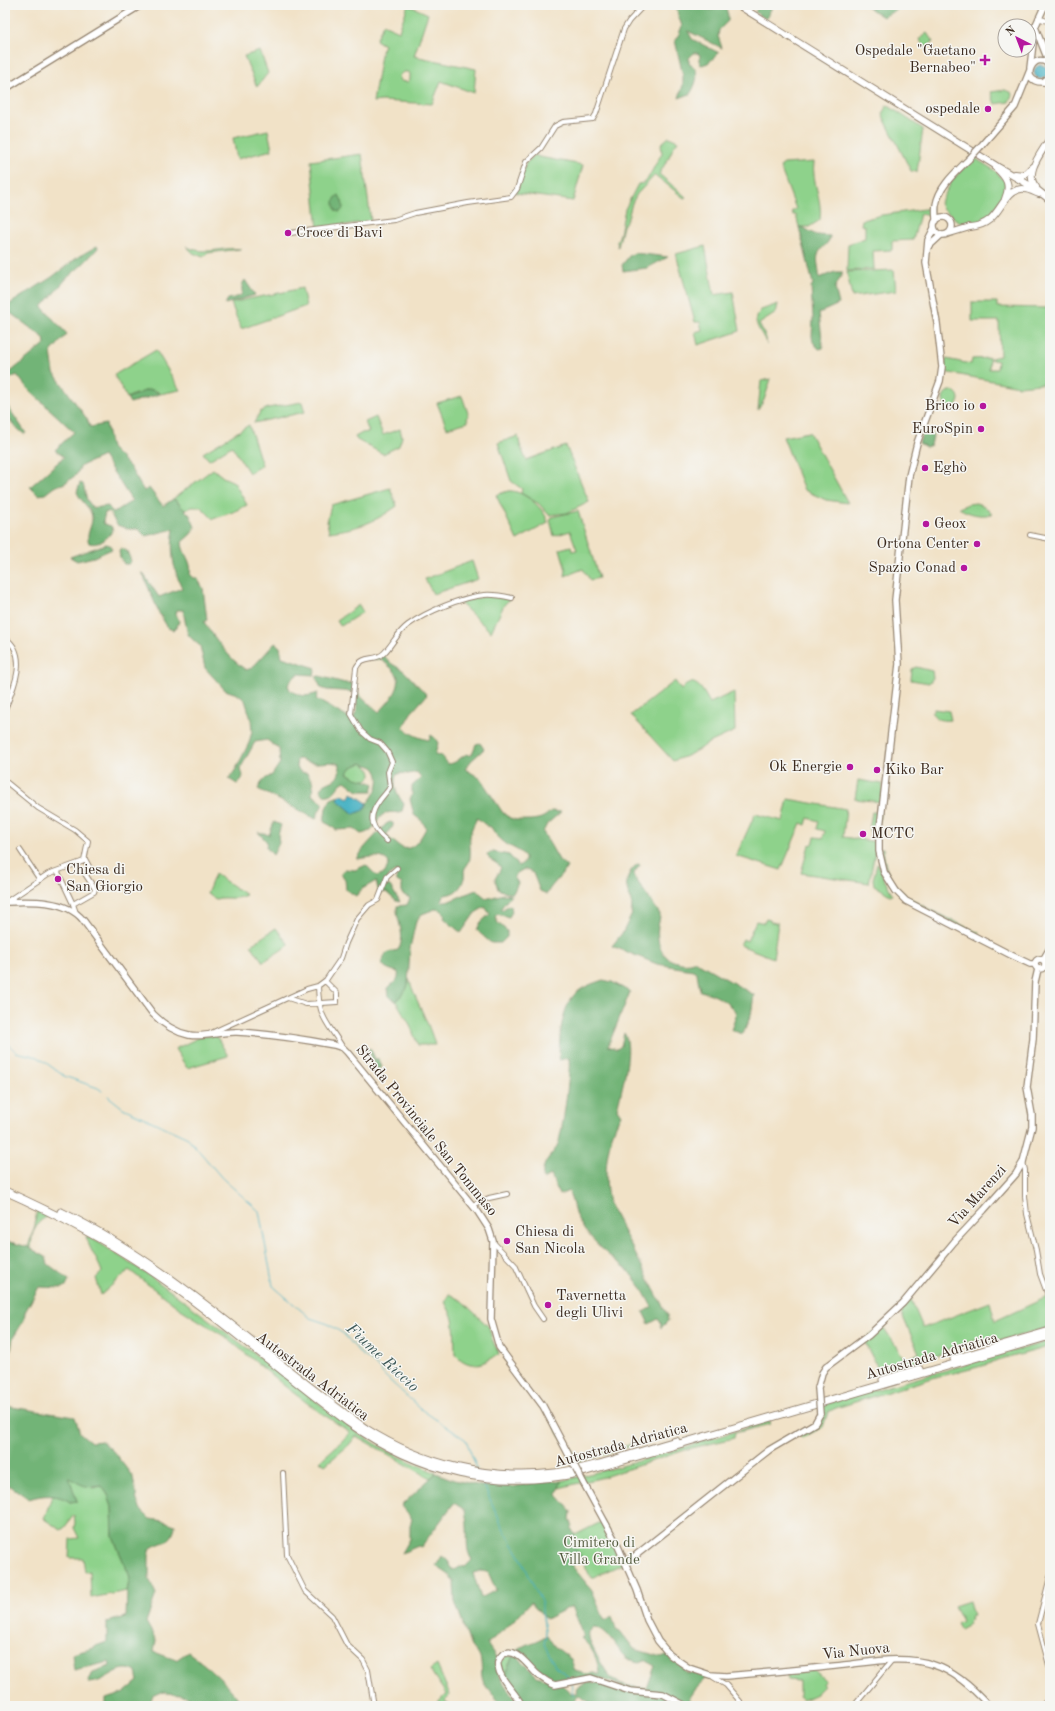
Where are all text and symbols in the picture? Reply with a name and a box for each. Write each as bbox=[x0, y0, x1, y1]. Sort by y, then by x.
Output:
north arrow bbox=[997, 18, 1037, 58]
text: N bbox=[1005, 24, 1019, 39]
place label: Ospedale "Gaetano Bernabeo" bbox=[855, 44, 976, 76]
marker: Ospedale "Gaetano Bernabeo" bbox=[979, 54, 991, 66]
place label: ospedale bbox=[925, 102, 980, 117]
marker: ospedale bbox=[983, 104, 993, 114]
place label: Croce di Bavi bbox=[296, 226, 383, 241]
marker: Croce di Bavi bbox=[283, 228, 293, 238]
place label: Brico io bbox=[925, 399, 975, 414]
marker: Brico io bbox=[978, 401, 988, 411]
place label: EuroSpin bbox=[912, 422, 973, 437]
marker: EuroSpin bbox=[976, 424, 986, 434]
place label: Eghò bbox=[933, 461, 967, 476]
marker: Eghò bbox=[920, 463, 930, 473]
place label: Geox bbox=[934, 517, 967, 532]
marker: Geox bbox=[921, 519, 931, 529]
place label: Ortona Center bbox=[877, 537, 969, 552]
marker: Ortona Center bbox=[972, 539, 982, 549]
place label: Spazio Conad bbox=[868, 561, 956, 576]
marker: Spazio Conad bbox=[959, 563, 969, 573]
place label: Ok Energie bbox=[769, 760, 842, 775]
marker: Ok Energie bbox=[845, 762, 855, 772]
place label: Kiko Bar bbox=[885, 763, 944, 778]
marker: Kiko Bar bbox=[872, 765, 882, 775]
place label: MCTC bbox=[871, 827, 914, 842]
marker: MCTC bbox=[858, 829, 868, 839]
place label: Chiesa di San Giorgio bbox=[66, 863, 143, 895]
marker: Chiesa di San Giorgio bbox=[53, 874, 63, 884]
street label: Strada Provinciale San Tommaso bbox=[352, 1043, 500, 1219]
street label: Via Marenzi bbox=[946, 1163, 1010, 1231]
place label: Chiesa di San Nicola bbox=[515, 1225, 586, 1257]
marker: Chiesa di San Nicola bbox=[502, 1236, 512, 1246]
place label: Tavernetta degli Ulivi bbox=[556, 1289, 627, 1321]
marker: Tavernetta degli Ulivi bbox=[543, 1300, 553, 1310]
water label: Fiume Riccio bbox=[342, 1320, 421, 1395]
street label: Autostrada Adriatica bbox=[253, 1330, 372, 1425]
street label: Autostrada Adriatica bbox=[864, 1331, 1001, 1383]
street label: Autostrada Adriatica bbox=[553, 1421, 690, 1471]
park label: Cimitero di Villa Grande bbox=[558, 1536, 640, 1568]
street label: Via Nuova bbox=[821, 1641, 891, 1663]

